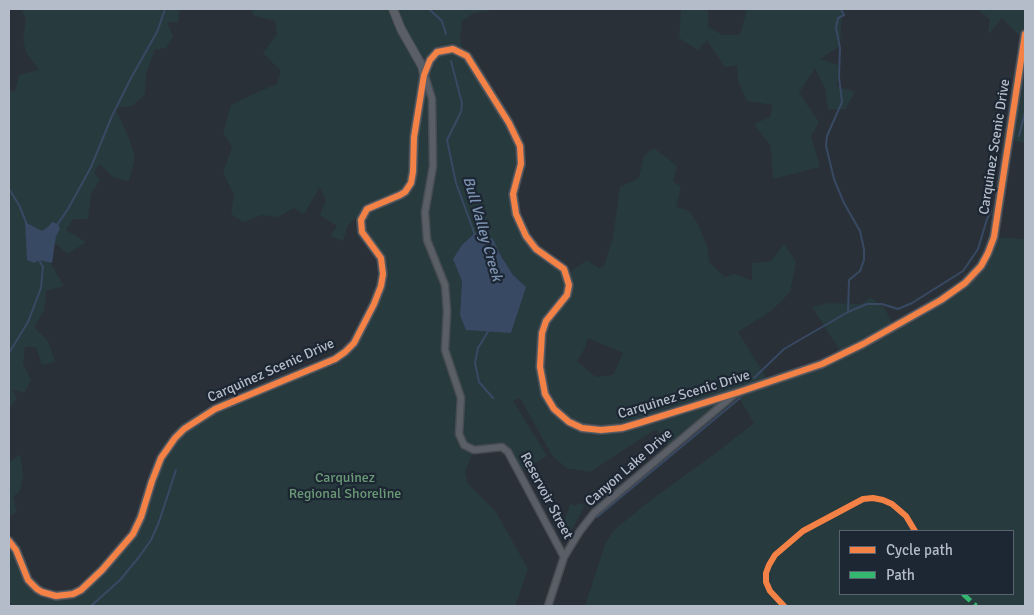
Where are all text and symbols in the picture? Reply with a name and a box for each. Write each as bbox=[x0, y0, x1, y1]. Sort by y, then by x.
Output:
street label: Carquinez Scenic Drive bbox=[976, 78, 1014, 216]
water label: Bull Valley Creek bbox=[458, 175, 506, 283]
street label: Carquinez Scenic Drive bbox=[205, 335, 337, 407]
street label: Carquinez Scenic Drive bbox=[616, 367, 752, 423]
street label: Canyon Lake Drive bbox=[582, 426, 676, 510]
street label: Reservoir Street bbox=[516, 450, 576, 542]
park label: Carquinez Regional Shoreline bbox=[289, 470, 401, 502]
legend bbox=[839, 530, 1014, 595]
text: Cycle path bbox=[886, 541, 953, 559]
text: Path bbox=[886, 566, 915, 584]

